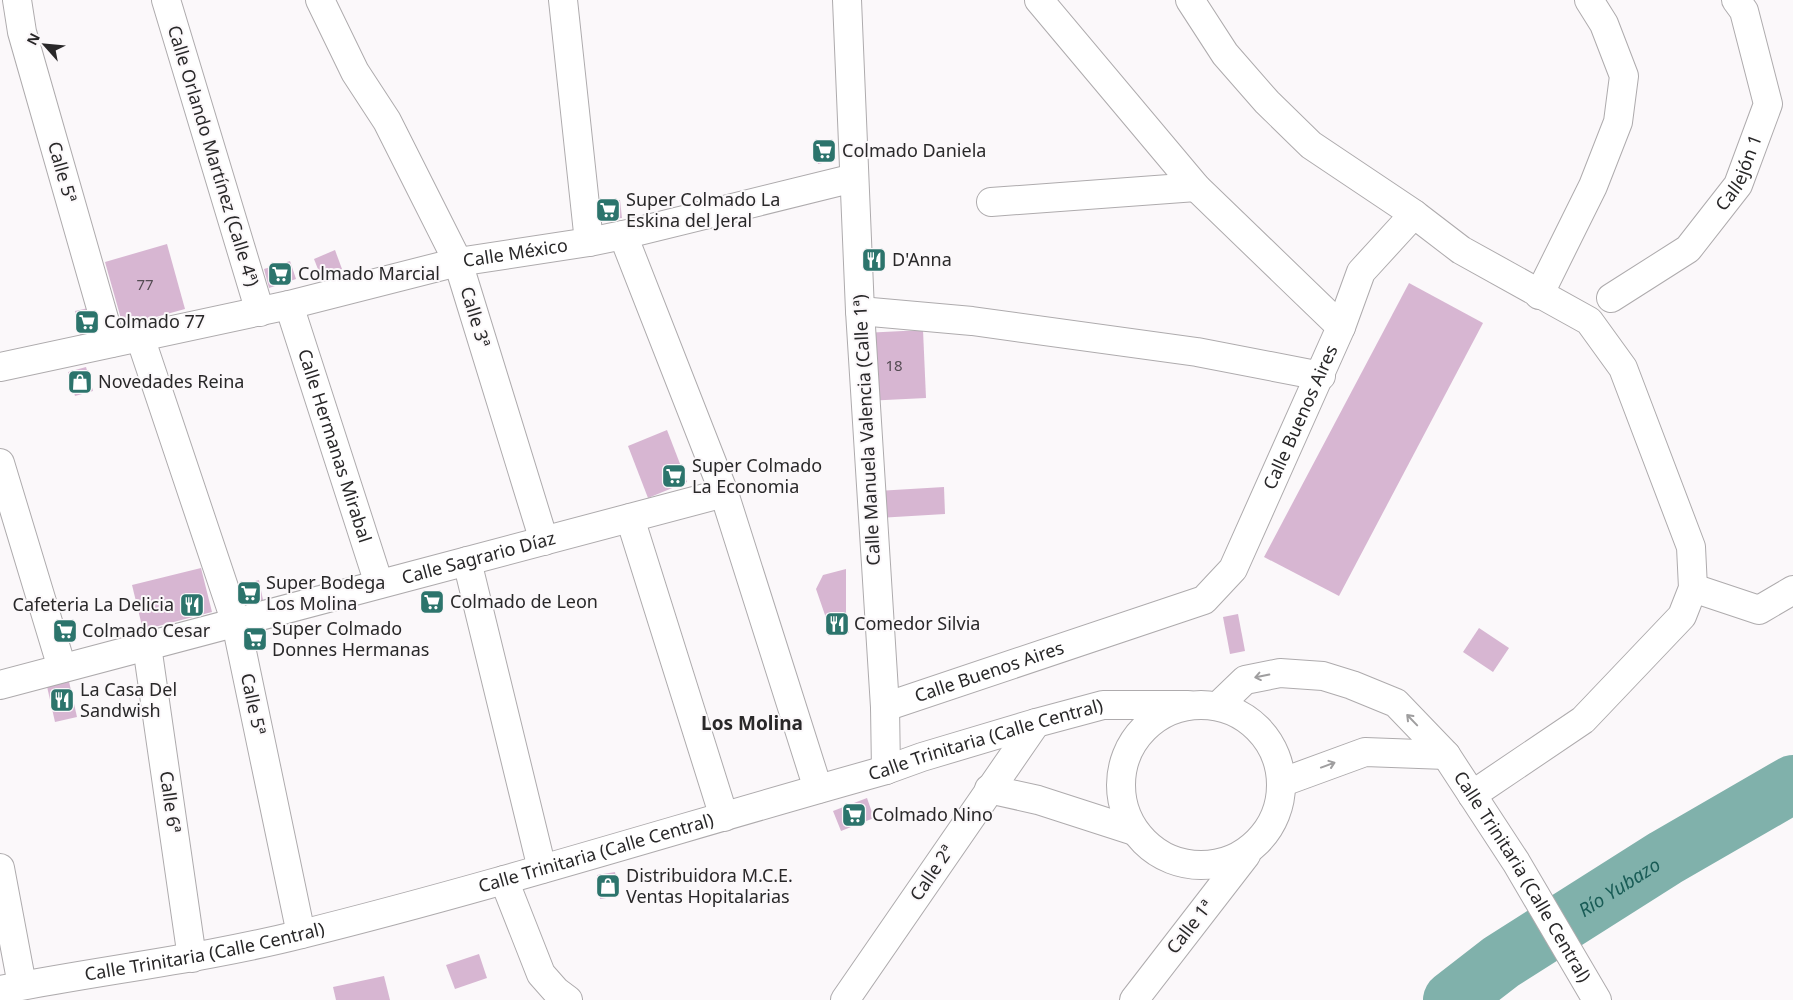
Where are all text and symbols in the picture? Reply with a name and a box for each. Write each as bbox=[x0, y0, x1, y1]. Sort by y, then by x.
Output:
north arrow bbox=[20, 20, 70, 70]
street label: Calle Orlando Martínez (Calle 4ª) bbox=[163, 22, 265, 289]
text: N bbox=[22, 29, 44, 48]
street label: Callejón 1 bbox=[1709, 131, 1767, 215]
street label: Calle 5ª bbox=[43, 138, 83, 205]
supermarket icon: Colmado Daniela bbox=[811, 138, 837, 164]
place label: Colmado Daniela bbox=[842, 138, 986, 162]
place label: Super Colmado La Eskina del Jeral bbox=[626, 187, 780, 232]
supermarket icon: Super Colmado La Eskina del Jeral bbox=[595, 197, 621, 223]
street label: Calle México bbox=[461, 232, 569, 272]
restaurant icon: D'Anna bbox=[861, 247, 887, 273]
place label: D'Anna bbox=[892, 247, 952, 271]
supermarket icon: Colmado Marcial bbox=[267, 261, 293, 287]
place label: Colmado Marcial bbox=[298, 261, 440, 285]
house number: 77 bbox=[136, 274, 154, 294]
street label: Calle 3ª bbox=[455, 283, 497, 350]
street label: Calle Manuela Valencia (Calle 1ª) bbox=[847, 294, 885, 566]
supermarket icon: Colmado 77 bbox=[74, 309, 100, 335]
place label: Colmado 77 bbox=[104, 309, 205, 333]
street label: Calle Buenos Aires bbox=[1257, 341, 1343, 493]
street label: Calle Hermanas Mirabal bbox=[293, 346, 378, 545]
house number: 18 bbox=[885, 355, 903, 375]
shop icon: Novedades Reina bbox=[67, 369, 93, 395]
place label: Novedades Reina bbox=[98, 369, 244, 393]
place label: Super Colmado La Economia bbox=[692, 453, 822, 498]
supermarket icon: Super Colmado La Economia bbox=[661, 463, 687, 489]
street label: Calle Sagrario Díaz bbox=[399, 525, 558, 589]
place label: Super Bodega Los Molina bbox=[266, 570, 385, 615]
supermarket icon: Super Bodega Los Molina bbox=[236, 580, 262, 606]
supermarket icon: Colmado de Leon bbox=[419, 589, 445, 615]
place label: Colmado de Leon bbox=[450, 589, 598, 613]
place label: Cafeteria La Delicia bbox=[13, 592, 174, 616]
restaurant icon: Cafeteria La Delicia bbox=[179, 592, 205, 618]
restaurant icon: Comedor Silvia bbox=[824, 611, 850, 637]
place label: Comedor Silvia bbox=[854, 611, 980, 635]
place label: Super Colmado Donnes Hermanas bbox=[272, 616, 429, 661]
supermarket icon: Colmado Cesar bbox=[52, 618, 78, 644]
place label: Colmado Cesar bbox=[82, 618, 211, 642]
supermarket icon: Super Colmado Donnes Hermanas bbox=[242, 626, 268, 652]
street label: Calle Buenos Aires bbox=[911, 635, 1067, 707]
street label: Calle 5ª bbox=[236, 671, 272, 737]
one-way arrow bbox=[1254, 672, 1270, 682]
place label: La Casa Del Sandwish bbox=[80, 677, 177, 722]
restaurant icon: La Casa Del Sandwish bbox=[49, 687, 75, 713]
street label: Calle Trinitaria (Calle Central) bbox=[866, 693, 1105, 785]
district label: Los Molina bbox=[701, 710, 803, 736]
one-way arrow bbox=[1406, 713, 1418, 726]
one-way arrow bbox=[1320, 760, 1335, 769]
street label: Calle Trinitaria (Calle Central) bbox=[1449, 766, 1597, 986]
street label: Calle 6ª bbox=[155, 769, 187, 834]
supermarket icon: Colmado Nino bbox=[841, 802, 867, 828]
place label: Colmado Nino bbox=[872, 802, 993, 826]
street label: Calle Trinitaria (Calle Central) bbox=[475, 807, 716, 898]
street label: Calle 2ª bbox=[904, 840, 959, 905]
water label: Río Yubazo bbox=[1573, 851, 1665, 923]
place label: Distribuidora M.C.E. Ventas Hopitalarias bbox=[626, 863, 793, 908]
shop icon: Distribuidora M.C.E. Ventas Hopitalarias bbox=[595, 873, 621, 899]
street label: Calle 1ª bbox=[1161, 894, 1218, 958]
street label: Calle Trinitaria (Calle Central) bbox=[83, 916, 327, 986]

